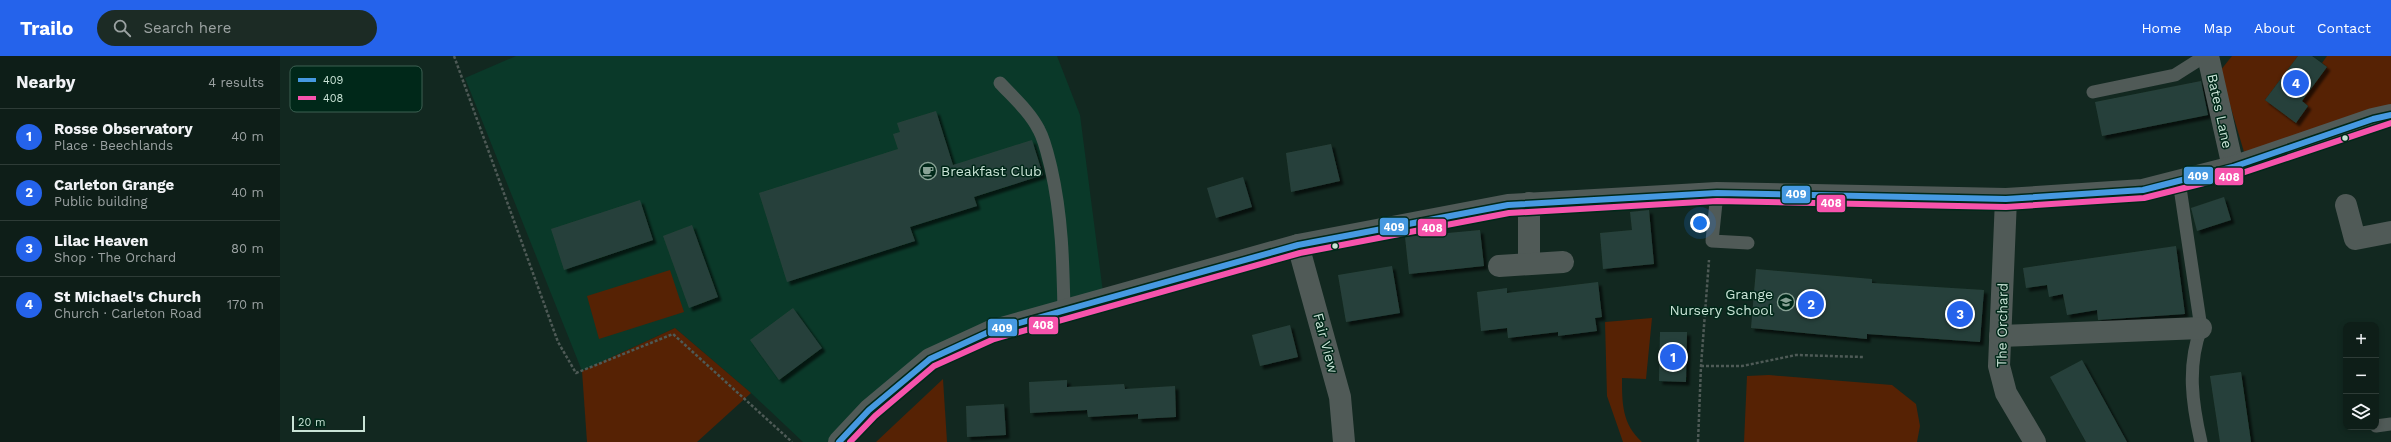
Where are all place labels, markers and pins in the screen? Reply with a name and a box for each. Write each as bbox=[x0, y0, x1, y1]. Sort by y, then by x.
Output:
pin: 4 bbox=[2283, 68, 2309, 98]
unlabelled marker bbox=[2340, 133, 2350, 143]
cafe icon: Breakfast Club bbox=[918, 161, 938, 181]
place label: Breakfast Club bbox=[941, 163, 1042, 179]
unlabelled marker bbox=[1330, 241, 1340, 251]
place label: Grange Nursery School bbox=[1669, 286, 1774, 318]
pin: 2 bbox=[1798, 289, 1824, 319]
school or university icon: Grange Nursery School bbox=[1776, 292, 1796, 312]
pin: 3 bbox=[1947, 299, 1973, 329]
pin: 1 bbox=[1660, 342, 1686, 372]

